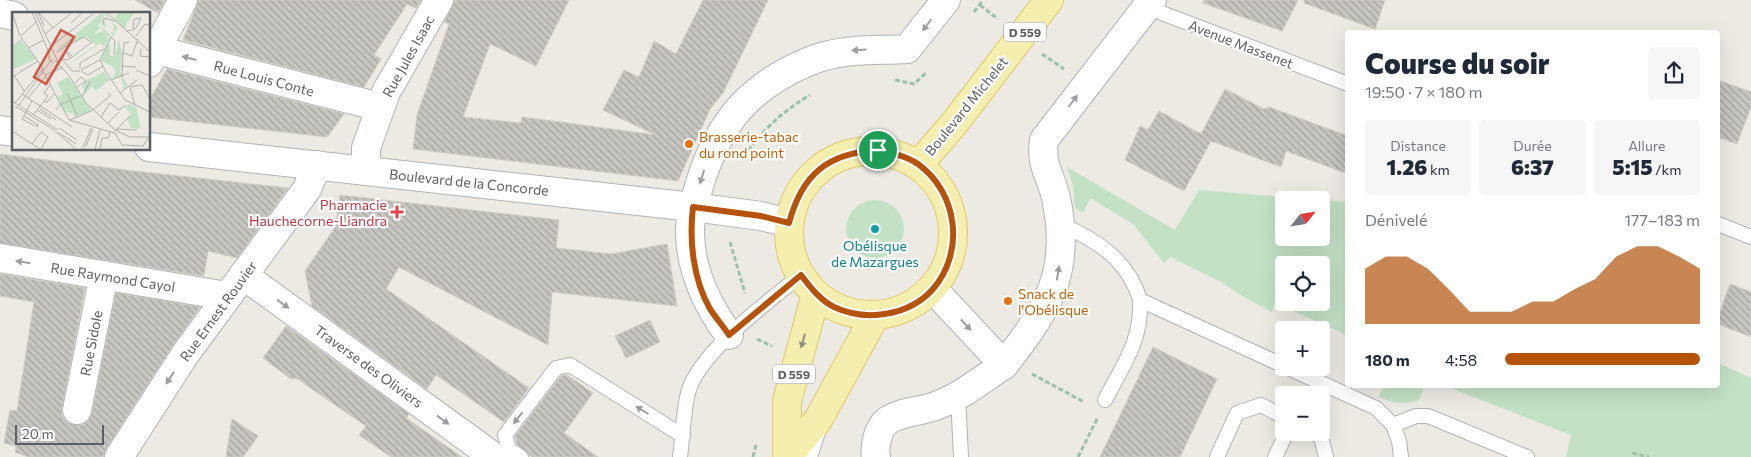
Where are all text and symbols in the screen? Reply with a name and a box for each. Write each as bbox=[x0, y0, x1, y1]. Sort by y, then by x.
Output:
inset map bbox=[12, 12, 150, 150]
street label: Rue Jules Isaac bbox=[379, 12, 438, 100]
street label: Avenue Massenet bbox=[1186, 16, 1296, 72]
one-way arrow bbox=[922, 18, 932, 32]
road number: D 559 bbox=[1004, 22, 1046, 42]
one-way arrow bbox=[850, 46, 866, 54]
text: Course du soir bbox=[1365, 46, 1550, 80]
button: share bbox=[1648, 47, 1700, 99]
street label: Boulevard Michelet bbox=[921, 53, 1011, 159]
one-way arrow bbox=[181, 54, 196, 62]
street label: Rue Louis Conte bbox=[212, 56, 316, 100]
text: 19:50 · 7 × 180 m bbox=[1365, 82, 1483, 101]
one-way arrow bbox=[1068, 95, 1079, 108]
place label: Brasserie-tabac du rond point bbox=[699, 128, 799, 161]
pin bbox=[857, 129, 899, 171]
icon: arrive bbox=[864, 136, 892, 164]
text: Distance bbox=[1390, 137, 1446, 154]
text: Durée bbox=[1513, 137, 1552, 154]
text: Allure bbox=[1628, 137, 1665, 154]
marker: Brasserie-tabac du rond point bbox=[683, 138, 695, 150]
text: 1.26 bbox=[1387, 154, 1427, 179]
text: 6:37 bbox=[1511, 154, 1554, 179]
text: 5:15 bbox=[1612, 154, 1653, 179]
text: km bbox=[1427, 161, 1450, 178]
text: /km bbox=[1653, 161, 1681, 178]
street label: Boulevard de la Concorde bbox=[388, 165, 550, 199]
one-way arrow bbox=[698, 169, 706, 184]
north arrow bbox=[1275, 191, 1330, 246]
map controls bbox=[1275, 191, 1330, 441]
place label: Pharmacie Hauchecorne-Liandra bbox=[249, 196, 387, 229]
marker: Pharmacie Hauchecorne-Liandra bbox=[391, 206, 403, 218]
text: Dénivelé bbox=[1365, 210, 1427, 229]
text: 177–183 m bbox=[1624, 210, 1700, 229]
marker: Obélisque de Mazargues bbox=[869, 223, 881, 235]
place label: Obélisque de Mazargues bbox=[831, 237, 919, 270]
button: locate bbox=[1275, 256, 1330, 311]
street label: Rue Ernest Rouvier bbox=[176, 257, 260, 365]
one-way arrow bbox=[15, 258, 31, 266]
street label: Rue Raymond Cayol bbox=[49, 259, 177, 295]
one-way arrow bbox=[1054, 265, 1062, 281]
place label: Snack de l'Obélisque bbox=[1018, 285, 1088, 318]
marker: Snack de l'Obélisque bbox=[1002, 295, 1014, 307]
one-way arrow bbox=[276, 299, 290, 309]
street label: Rue Sidole bbox=[76, 309, 106, 377]
one-way arrow bbox=[960, 318, 972, 330]
street label: Traverse des Oliviers bbox=[312, 321, 426, 411]
button: + bbox=[1275, 321, 1330, 376]
one-way arrow bbox=[799, 333, 807, 348]
text: 180 m bbox=[1365, 350, 1410, 369]
text: 4:58 bbox=[1445, 350, 1477, 369]
road number: D 559 bbox=[773, 364, 815, 384]
one-way arrow bbox=[166, 371, 175, 384]
button: − bbox=[1275, 386, 1330, 441]
one-way arrow bbox=[636, 405, 649, 415]
one-way arrow bbox=[512, 411, 523, 424]
one-way arrow bbox=[436, 415, 450, 425]
scale bar bbox=[15, 422, 104, 445]
text: 20 m bbox=[22, 425, 54, 442]

